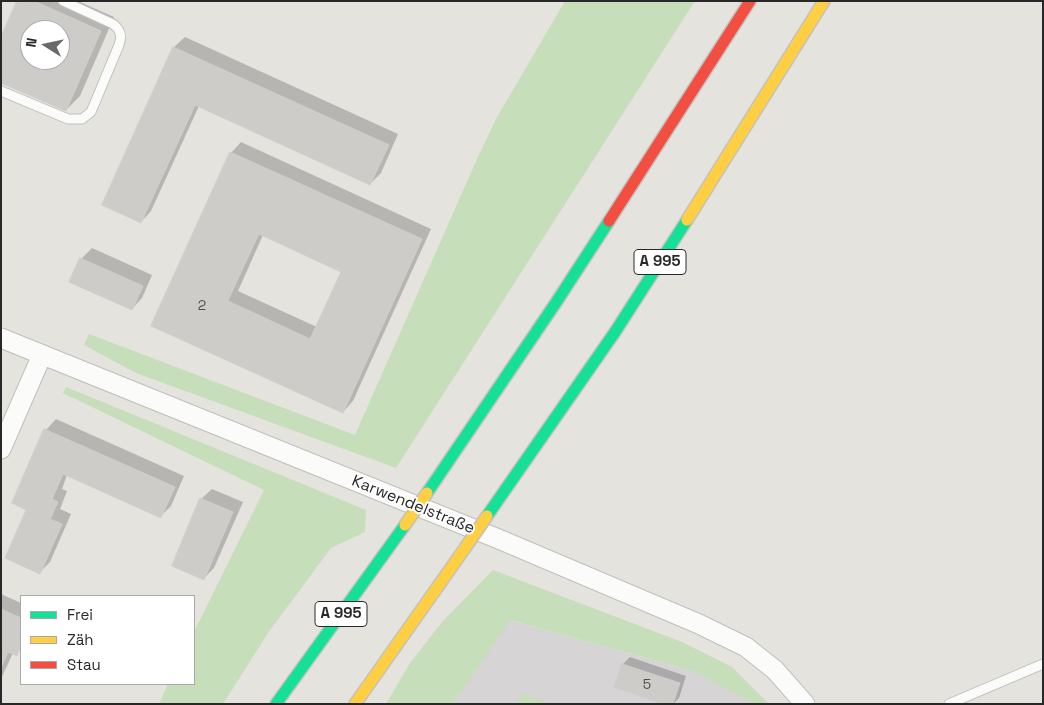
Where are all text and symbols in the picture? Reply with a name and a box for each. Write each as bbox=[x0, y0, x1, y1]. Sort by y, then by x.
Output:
north arrow bbox=[20, 20, 70, 70]
text: N bbox=[22, 36, 41, 49]
road number: A 995 bbox=[634, 250, 686, 274]
house number: 2 bbox=[198, 298, 206, 314]
street label: Karwendelstraße bbox=[349, 472, 477, 538]
legend bbox=[20, 595, 195, 685]
road number: A 995 bbox=[315, 602, 367, 626]
text: Frei bbox=[67, 605, 93, 624]
text: Zäh bbox=[67, 630, 93, 649]
text: Stau bbox=[67, 655, 101, 674]
house number: 5 bbox=[643, 677, 651, 693]

